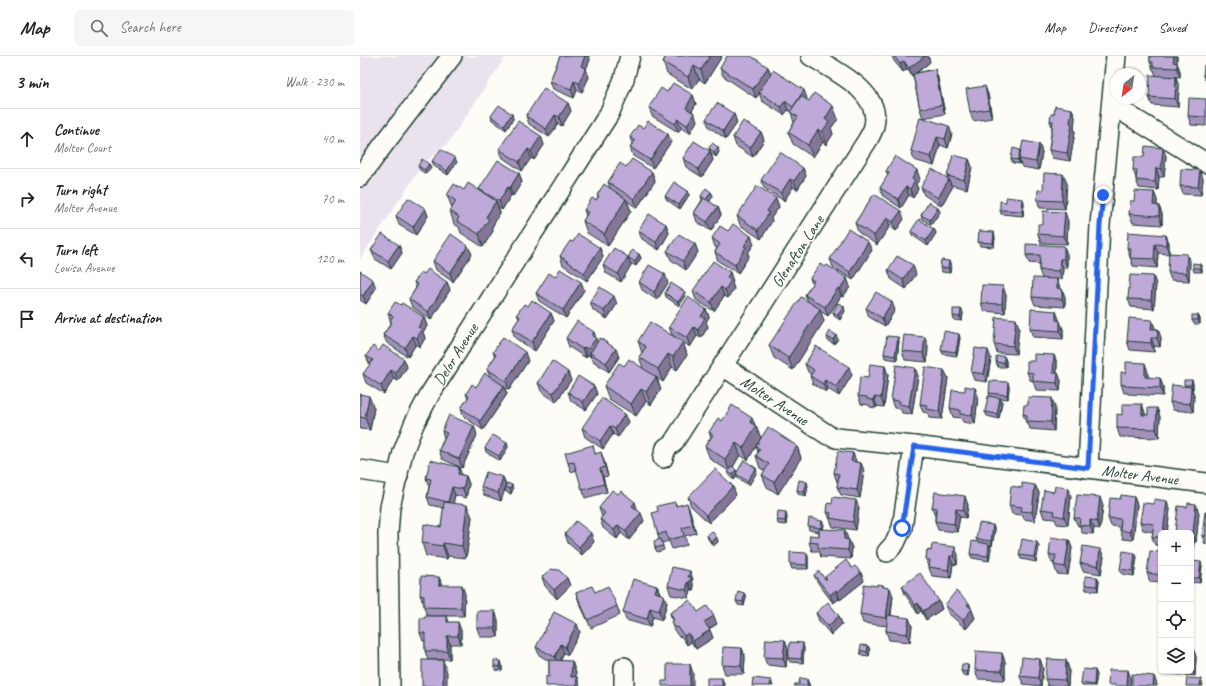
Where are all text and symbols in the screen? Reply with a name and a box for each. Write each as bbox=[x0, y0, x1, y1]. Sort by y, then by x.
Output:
search box bbox=[74, 10, 354, 46]
text: Map bbox=[20, 16, 50, 40]
icon: search bbox=[88, 17, 110, 39]
text: Search here bbox=[120, 18, 181, 37]
text: Map bbox=[1045, 19, 1066, 36]
text: Directions bbox=[1088, 19, 1137, 36]
text: Saved bbox=[1159, 19, 1186, 36]
north arrow bbox=[1110, 68, 1146, 104]
text: 3 min bbox=[16, 72, 49, 93]
text: Walk · 230 m bbox=[285, 74, 344, 90]
text: Continue bbox=[54, 121, 99, 140]
icon: ahead bbox=[16, 128, 38, 150]
text: 40 m bbox=[322, 131, 344, 147]
text: Molter Court bbox=[54, 140, 111, 156]
text: Turn right bbox=[54, 181, 107, 200]
route end bbox=[1094, 186, 1112, 204]
icon: right bbox=[16, 188, 38, 210]
text: 70 m bbox=[322, 191, 344, 207]
text: Molter Avenue bbox=[54, 200, 116, 216]
street label: Glenafton Lane bbox=[767, 210, 829, 291]
text: Turn left bbox=[54, 241, 97, 260]
icon: left bbox=[16, 248, 38, 270]
text: 120 m bbox=[316, 251, 344, 267]
text: Louisa Avenue bbox=[54, 260, 115, 276]
icon: arrive bbox=[16, 308, 38, 330]
text: Arrive at destination bbox=[54, 309, 161, 328]
street label: Delor Avenue bbox=[429, 318, 484, 389]
street label: Molter Avenue bbox=[737, 372, 814, 431]
street label: Molter Avenue bbox=[1101, 460, 1181, 490]
route start bbox=[893, 519, 911, 537]
map controls bbox=[1158, 530, 1194, 674]
button: + bbox=[1158, 530, 1194, 566]
button: − bbox=[1158, 566, 1194, 602]
button: locate bbox=[1158, 602, 1194, 638]
button: layers bbox=[1158, 638, 1194, 674]

